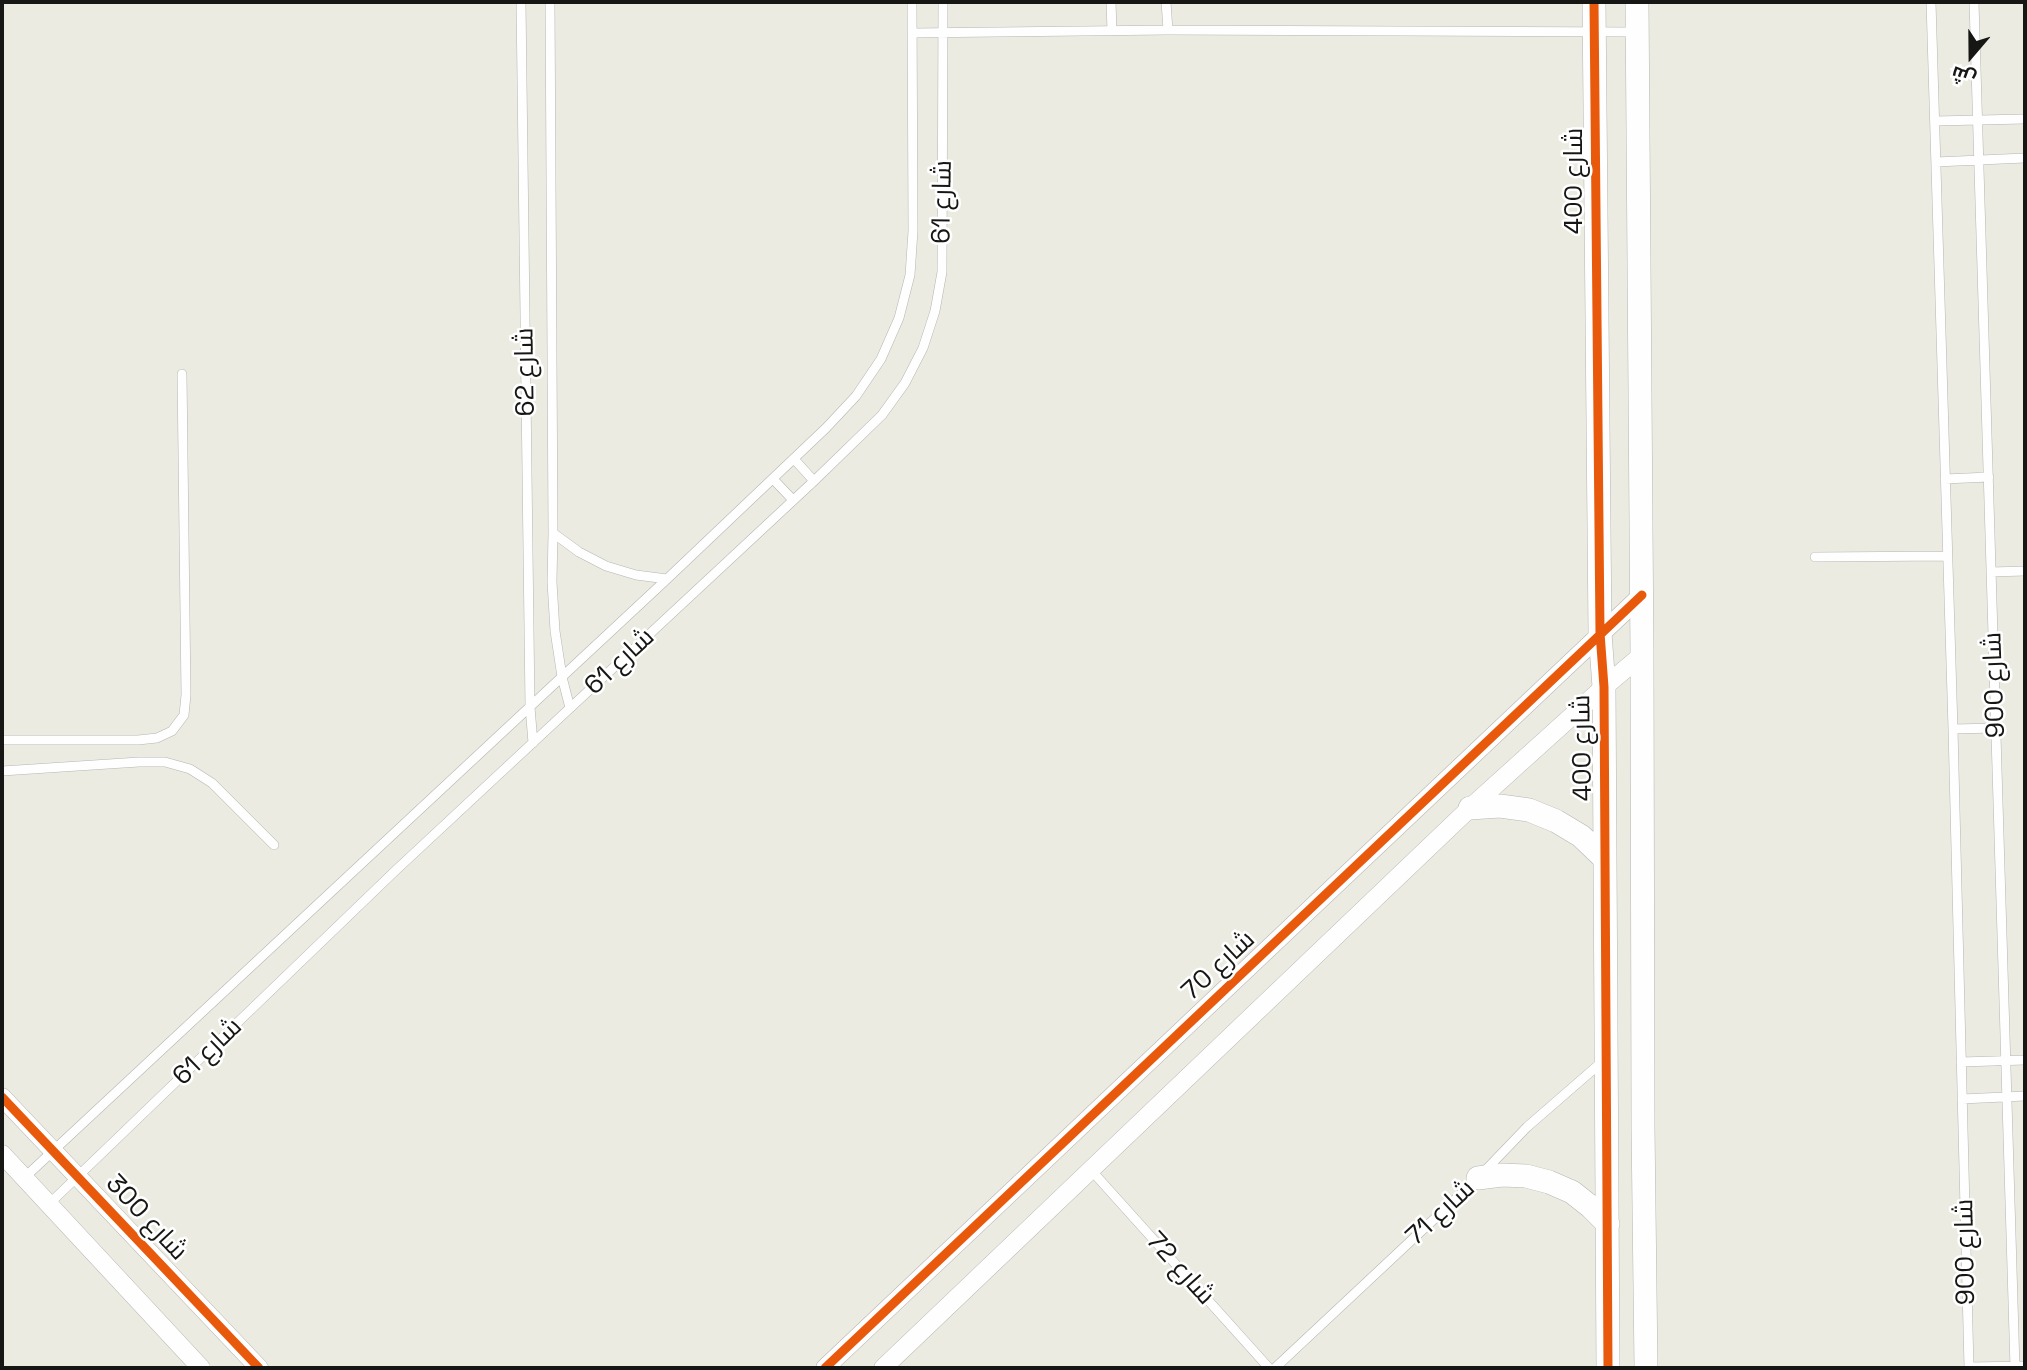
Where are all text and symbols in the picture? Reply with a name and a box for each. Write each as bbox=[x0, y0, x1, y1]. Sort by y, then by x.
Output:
north arrow bbox=[1936, 21, 2006, 91]
text: ش bbox=[1948, 60, 1979, 92]
street label: شارع 400 bbox=[1559, 128, 1591, 234]
street label: شارع 61 bbox=[927, 160, 959, 244]
street label: شارع 62 bbox=[510, 327, 542, 417]
street label: شارع 61 bbox=[579, 622, 661, 702]
street label: شارع 900 bbox=[1978, 631, 2012, 739]
street label: شارع 400 bbox=[1566, 694, 1600, 802]
street label: شارع 70 bbox=[1176, 925, 1262, 1007]
street label: شارع 61 bbox=[167, 1012, 249, 1092]
street label: شارع 300 bbox=[98, 1169, 194, 1267]
street label: شارع 71 bbox=[1400, 1174, 1482, 1252]
street label: شارع 900 bbox=[1949, 1199, 1983, 1305]
street label: شارع 72 bbox=[1139, 1226, 1221, 1312]

